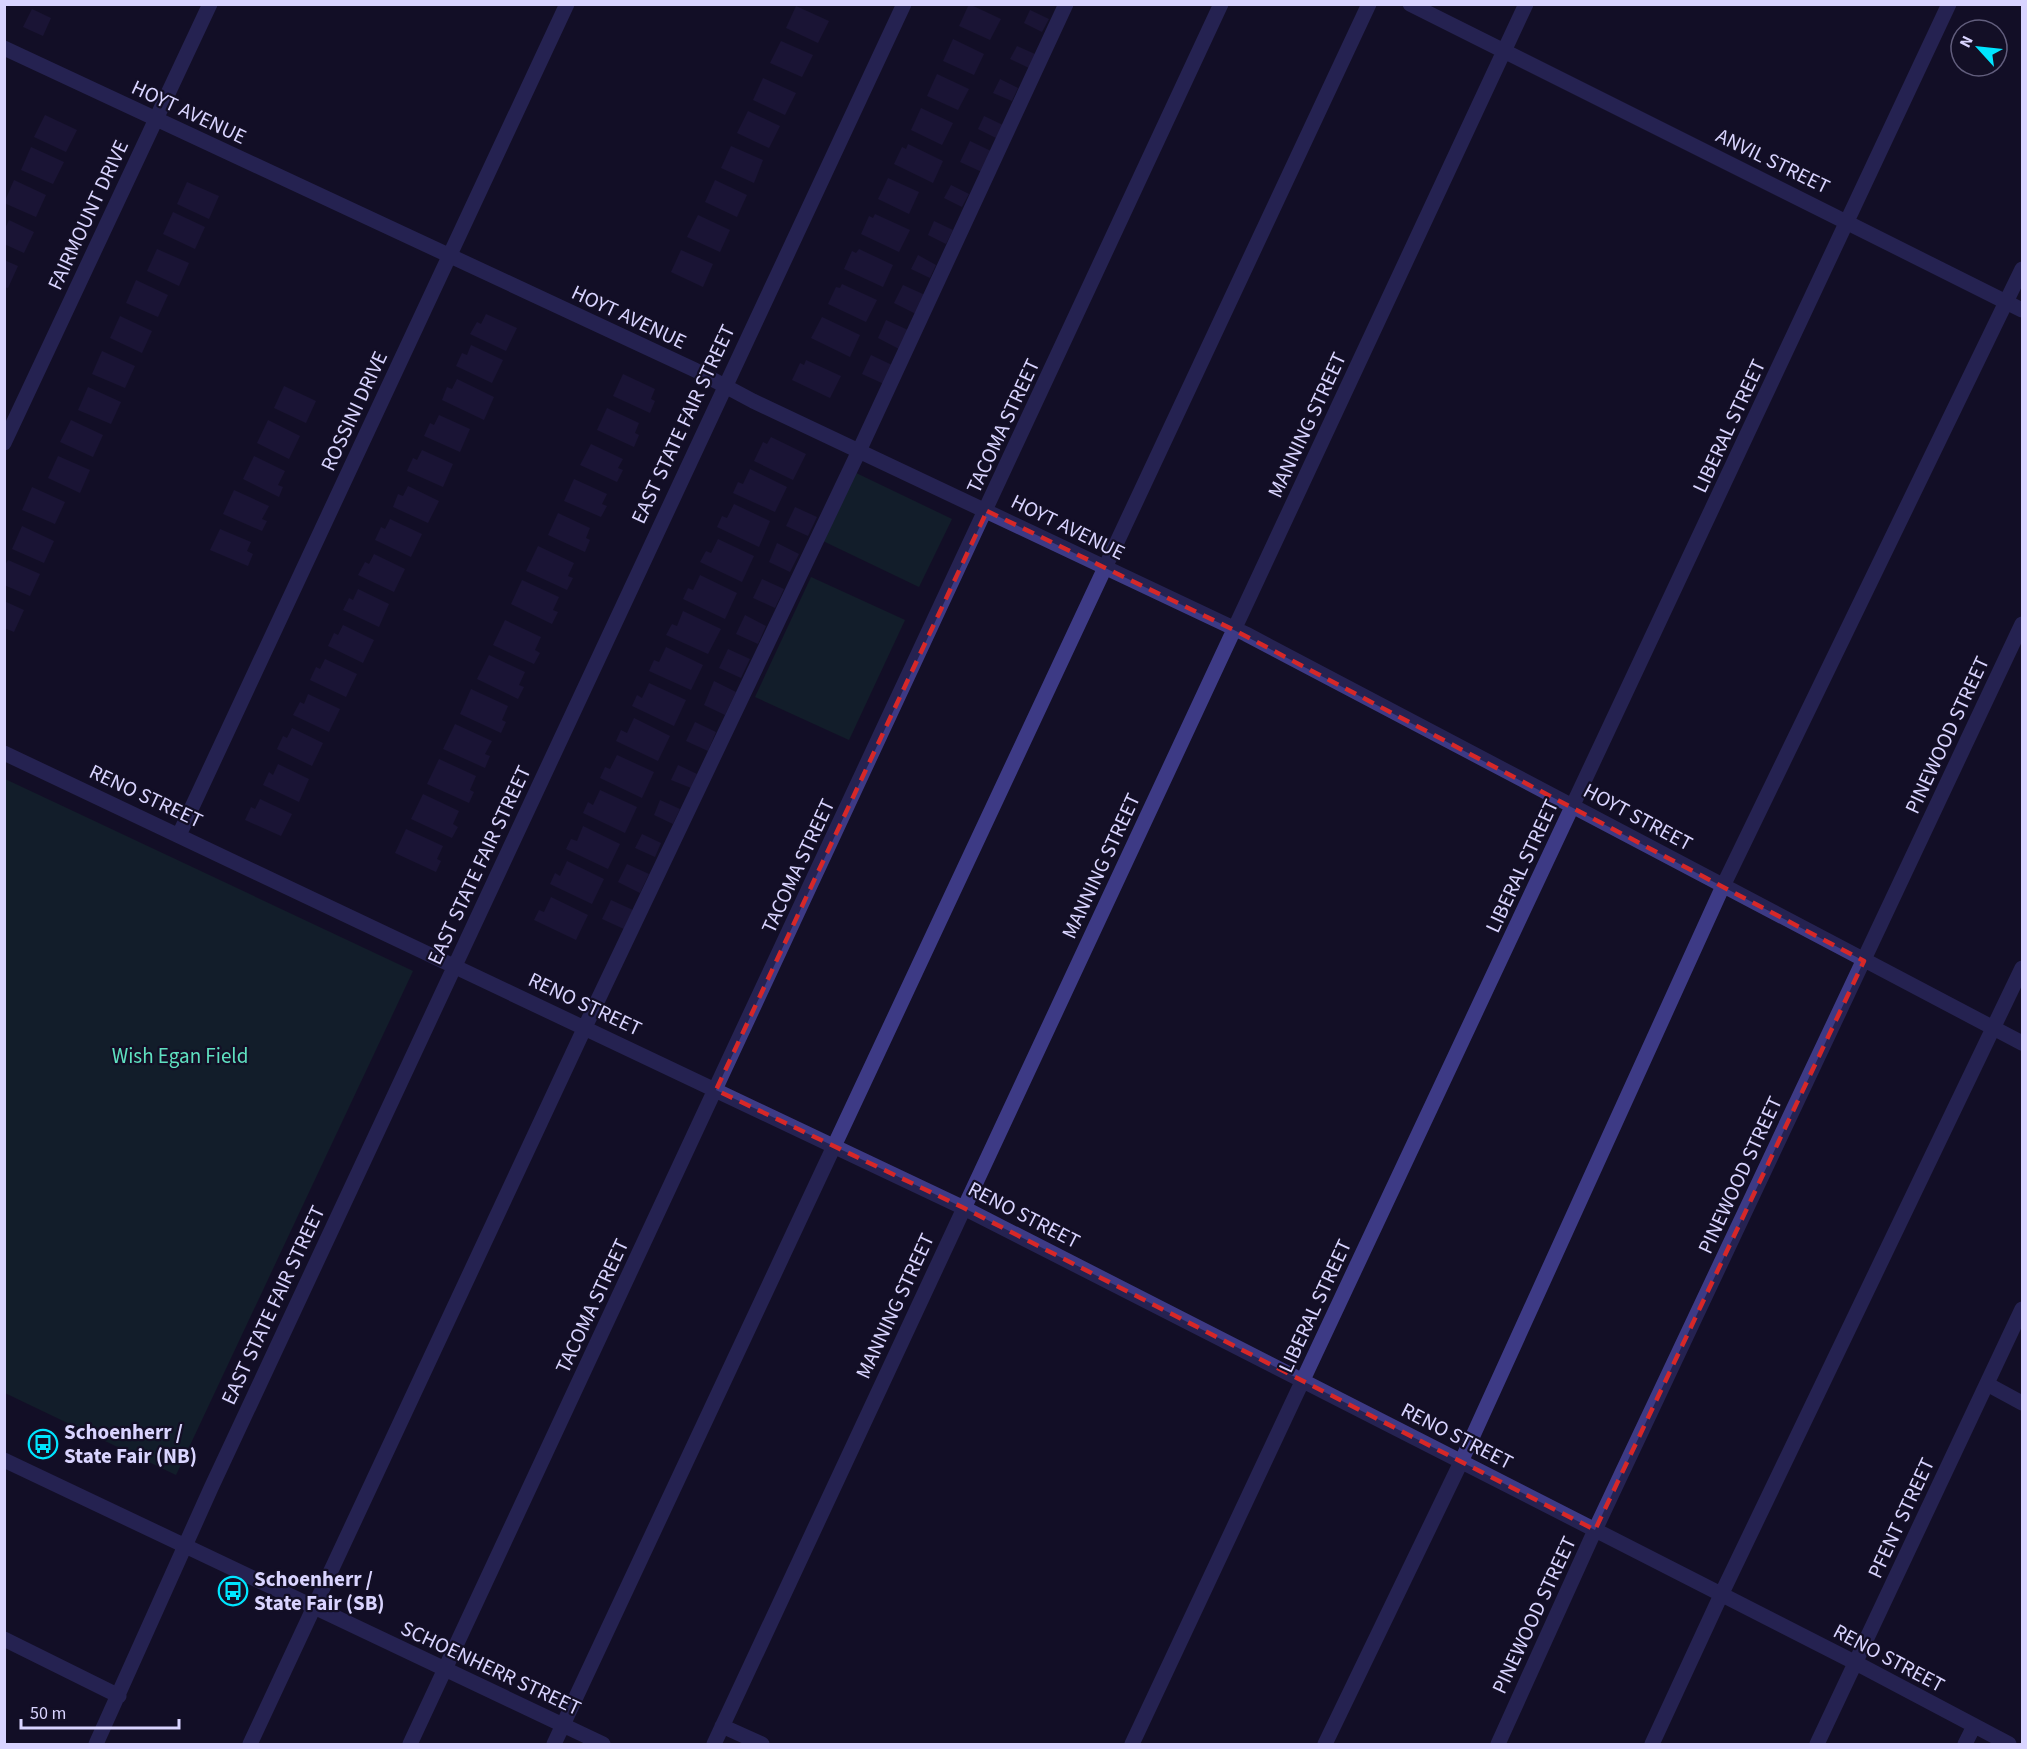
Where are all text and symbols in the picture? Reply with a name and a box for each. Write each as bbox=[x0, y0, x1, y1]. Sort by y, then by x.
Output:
north arrow bbox=[1949, 18, 2009, 78]
text: N bbox=[1954, 32, 1979, 51]
street label: HOYT AVENUE bbox=[127, 72, 251, 152]
street label: ANVIL STREET bbox=[1711, 121, 1835, 201]
street label: FAIRMOUNT DRIVE bbox=[40, 135, 136, 295]
street label: HOYT AVENUE bbox=[567, 277, 691, 357]
street label: EAST STATE FAIR STREET bbox=[624, 319, 742, 529]
street label: ROSSINI DRIVE bbox=[313, 346, 395, 476]
street label: MANNING STREET bbox=[1260, 347, 1354, 503]
street label: TACOMA STREET bbox=[959, 354, 1047, 498]
street label: LIBERAL STREET bbox=[1685, 354, 1773, 498]
street label: HOYT AVENUE bbox=[1006, 486, 1130, 568]
street label: PINEWOOD STREET bbox=[1897, 651, 1997, 819]
street label: RENO STREET bbox=[84, 757, 208, 835]
street label: EAST STATE FAIR STREET bbox=[420, 760, 538, 970]
street label: HOYT STREET bbox=[1578, 776, 1698, 858]
street label: MANNING STREET bbox=[1054, 788, 1148, 944]
street label: TACOMA STREET bbox=[754, 794, 842, 938]
street label: LIBERAL STREET bbox=[1478, 794, 1566, 938]
street label: RENO STREET bbox=[523, 965, 647, 1043]
park label: Wish Egan Field bbox=[112, 1041, 248, 1071]
street label: PINEWOOD STREET bbox=[1690, 1091, 1790, 1259]
street label: RENO STREET bbox=[963, 1174, 1085, 1256]
street label: EAST STATE FAIR STREET bbox=[214, 1200, 332, 1410]
street label: MANNING STREET bbox=[848, 1228, 942, 1384]
street label: TACOMA STREET bbox=[548, 1234, 636, 1378]
street label: LIBERAL STREET bbox=[1271, 1234, 1359, 1378]
street label: RENO STREET bbox=[1396, 1395, 1518, 1477]
place label: Schoenherr / State Fair (NB) bbox=[64, 1417, 197, 1471]
bus stop icon: Schoenherr / State Fair (NB) bbox=[27, 1428, 59, 1460]
street label: PFENT STREET bbox=[1860, 1453, 1942, 1583]
street label: PINEWOOD STREET bbox=[1484, 1531, 1584, 1699]
place label: Schoenherr / State Fair (SB) bbox=[254, 1564, 385, 1618]
bus stop icon: Schoenherr / State Fair (SB) bbox=[217, 1575, 249, 1607]
street label: SCHOENHERR STREET bbox=[396, 1613, 586, 1723]
street label: RENO STREET bbox=[1828, 1616, 1950, 1700]
scale bar bbox=[21, 1692, 178, 1730]
text: 50 m bbox=[30, 1701, 66, 1726]

